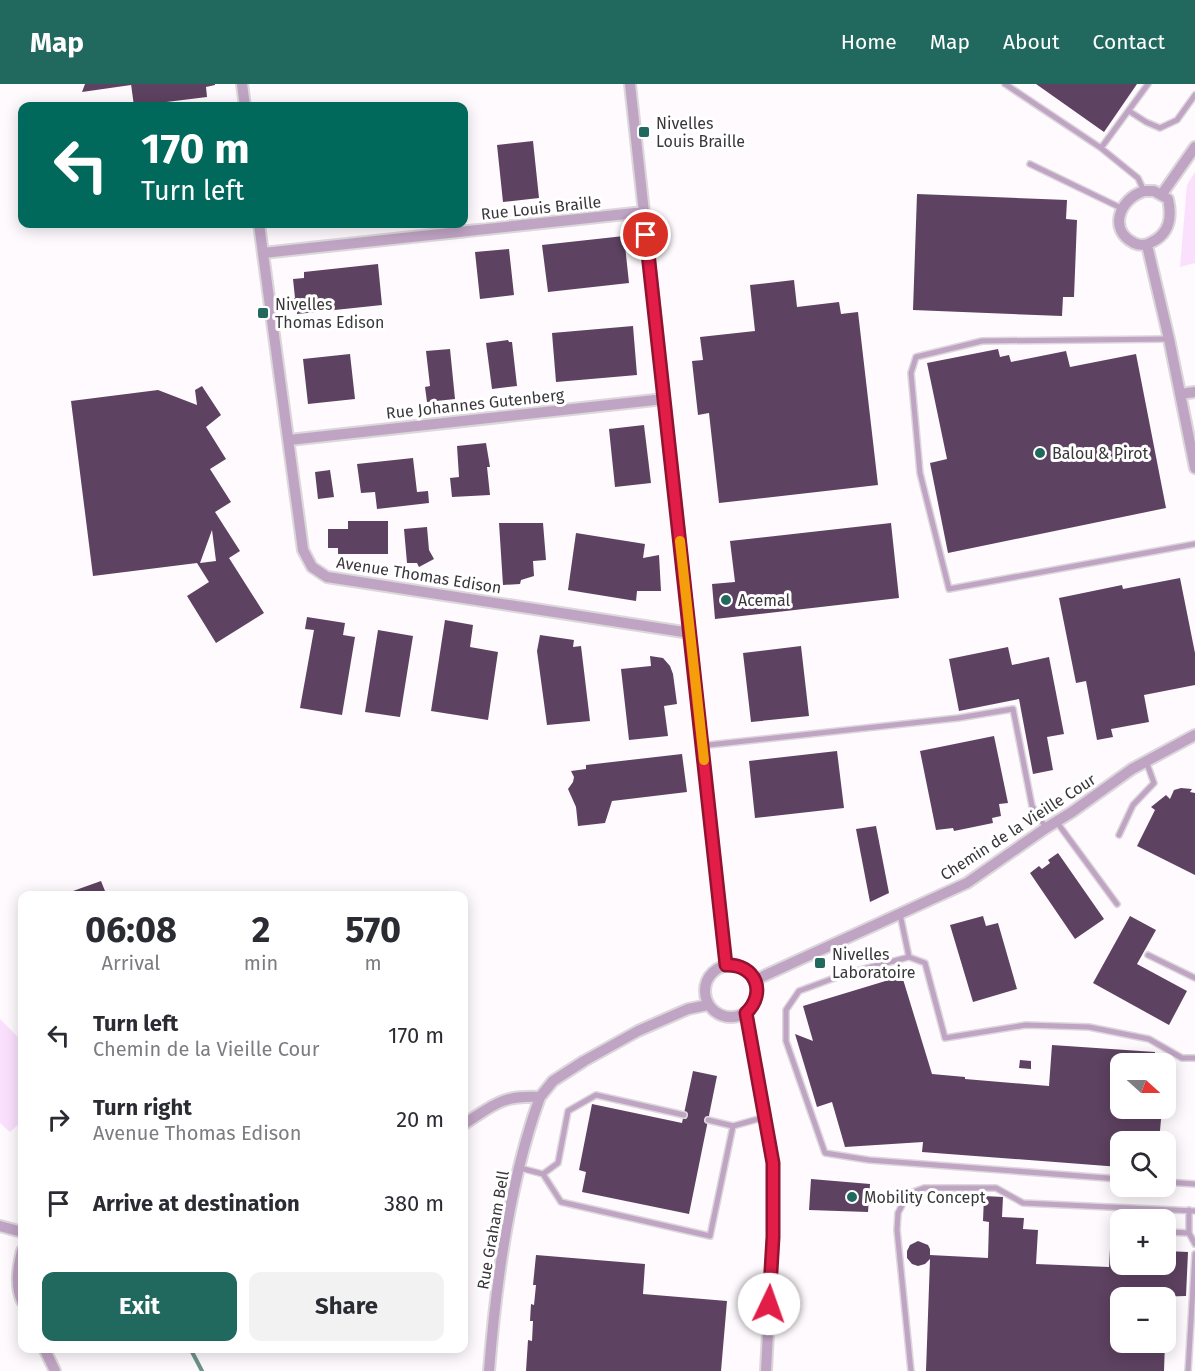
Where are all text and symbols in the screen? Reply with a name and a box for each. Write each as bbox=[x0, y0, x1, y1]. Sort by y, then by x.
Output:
text: Map bbox=[30, 26, 84, 59]
text: Home bbox=[841, 29, 897, 55]
text: Map bbox=[930, 29, 970, 55]
text: About bbox=[1003, 29, 1060, 55]
text: Contact bbox=[1093, 29, 1165, 55]
place label: Nivelles Louis Braille bbox=[656, 114, 745, 151]
text: 170 m bbox=[141, 124, 250, 174]
marker: Nivelles Louis Braille bbox=[637, 125, 651, 139]
icon: left bbox=[42, 126, 120, 204]
text: Turn left bbox=[141, 175, 244, 207]
street label: Rue Louis Braille bbox=[480, 192, 602, 224]
pin bbox=[620, 209, 671, 260]
icon: arrive bbox=[629, 218, 662, 251]
place label: Nivelles Thomas Edison bbox=[275, 295, 384, 332]
marker: Nivelles Thomas Edison bbox=[256, 306, 270, 320]
street label: Rue Johannes Gutenberg bbox=[385, 385, 566, 423]
place label: Balou & Pirot bbox=[1052, 444, 1149, 463]
marker: Balou & Pirot bbox=[1033, 446, 1047, 460]
street label: Avenue Thomas Edison bbox=[335, 553, 503, 597]
place label: Acemal bbox=[738, 591, 790, 610]
marker: Acemal bbox=[719, 593, 733, 607]
street label: Chemin de la Vieille Cour bbox=[937, 769, 1100, 884]
text: 06:08 bbox=[85, 908, 177, 952]
text: 2 bbox=[252, 908, 270, 952]
text: 570 bbox=[345, 908, 401, 952]
place label: Nivelles Laboratoire bbox=[832, 945, 916, 982]
text: Arrival bbox=[102, 951, 160, 975]
text: min bbox=[244, 951, 278, 975]
text: m bbox=[365, 951, 382, 975]
marker: Nivelles Laboratoire bbox=[813, 956, 827, 970]
text: Turn left bbox=[93, 1010, 178, 1037]
icon: left bbox=[42, 1019, 75, 1052]
text: 170 m bbox=[388, 1022, 444, 1049]
text: Chemin de la Vieille Cour bbox=[93, 1037, 319, 1061]
north arrow bbox=[1110, 1053, 1176, 1119]
map controls bbox=[1110, 1053, 1176, 1353]
text: Turn right bbox=[93, 1094, 192, 1121]
icon: right bbox=[42, 1103, 75, 1136]
text: 20 m bbox=[396, 1106, 444, 1133]
text: Avenue Thomas Edison bbox=[93, 1121, 302, 1145]
button: search bbox=[1110, 1131, 1176, 1197]
street label: Rue Graham Bell bbox=[473, 1169, 513, 1291]
icon: arrive bbox=[42, 1187, 75, 1220]
place label: Mobility Concept bbox=[864, 1188, 986, 1207]
text: Arrive at destination bbox=[93, 1190, 300, 1217]
text: 380 m bbox=[384, 1190, 444, 1217]
marker: Mobility Concept bbox=[845, 1190, 859, 1204]
button: + bbox=[1110, 1209, 1176, 1275]
button: Exit bbox=[42, 1272, 237, 1341]
button: Share bbox=[249, 1272, 444, 1341]
position arrow bbox=[737, 1272, 801, 1336]
button: − bbox=[1110, 1287, 1176, 1353]

